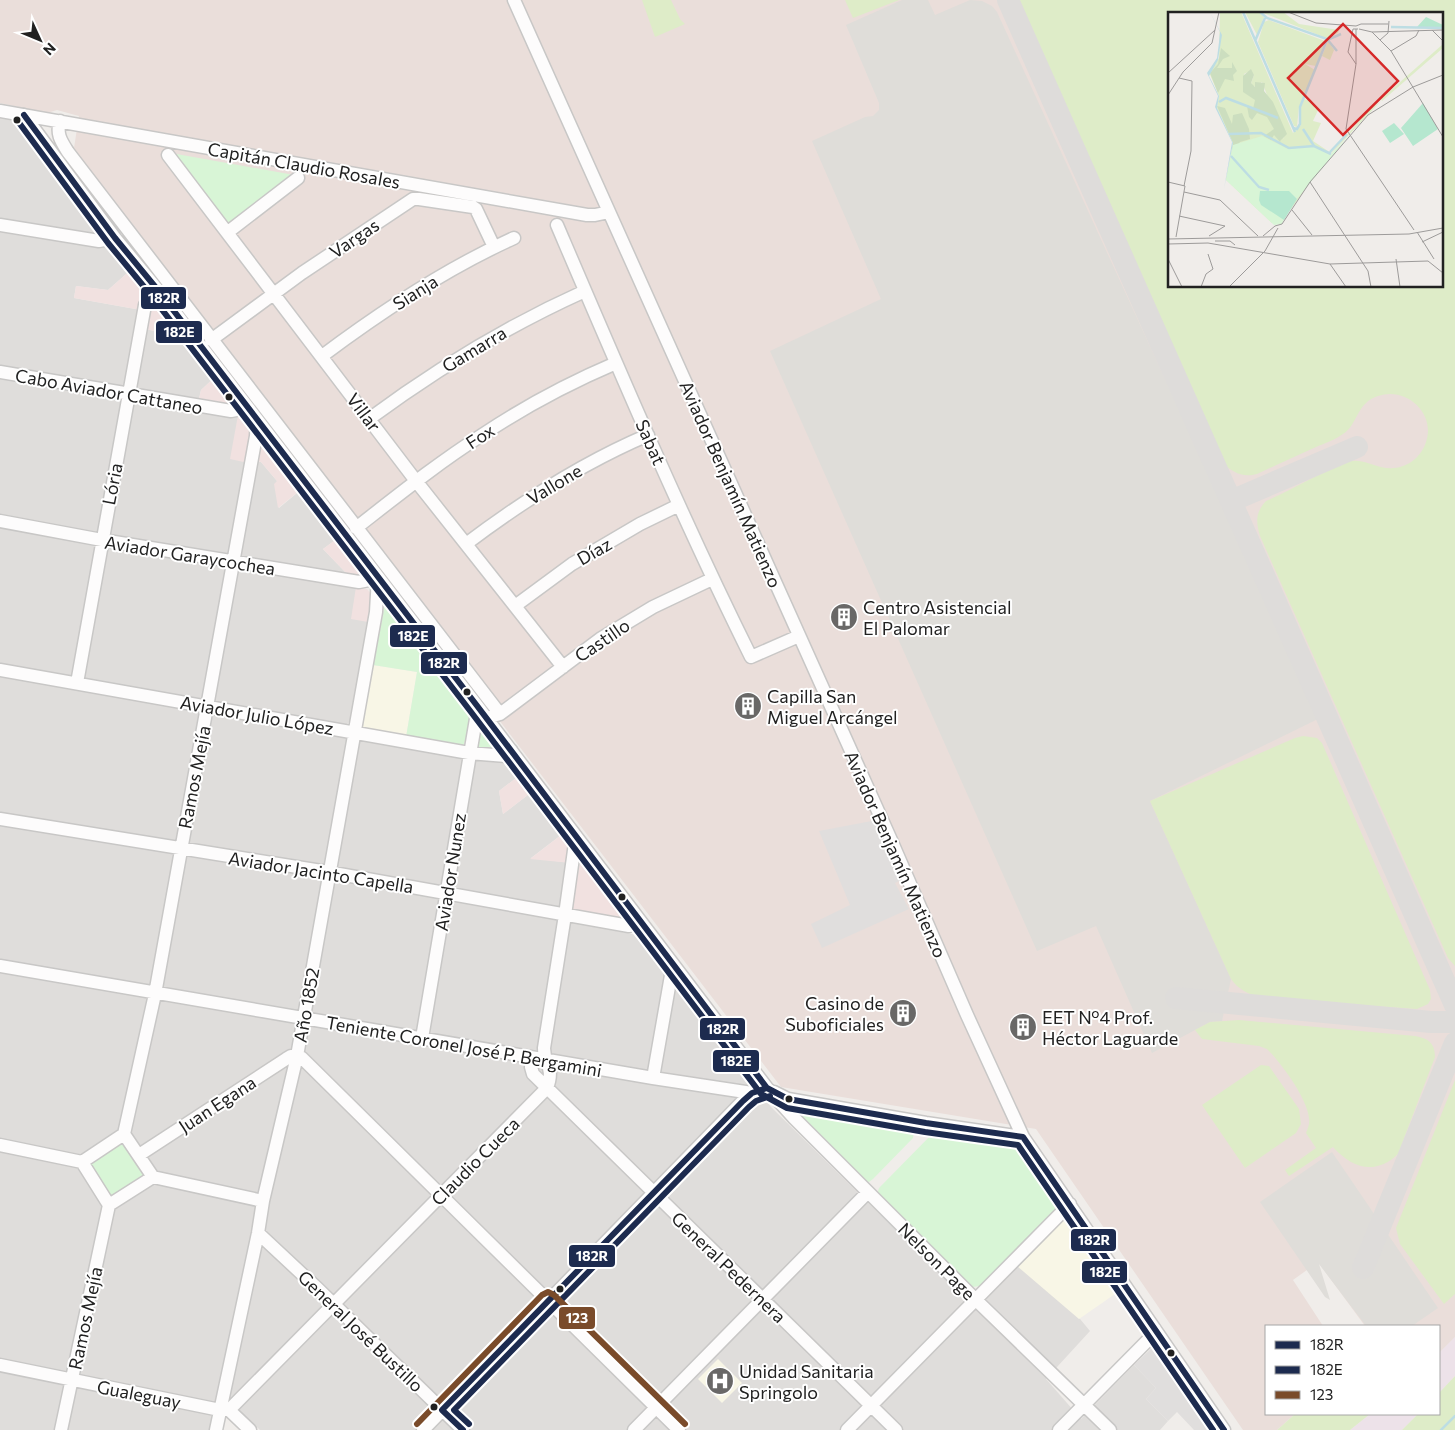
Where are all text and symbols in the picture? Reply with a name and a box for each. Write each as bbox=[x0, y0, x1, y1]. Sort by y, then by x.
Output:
inset map bbox=[1168, 12, 1442, 288]
north arrow bbox=[15, 15, 65, 65]
text: N bbox=[40, 40, 59, 59]
unlabelled marker bbox=[12, 115, 22, 125]
street label: Capitán Claudio Rosales bbox=[206, 137, 402, 193]
street label: Vargas bbox=[325, 213, 383, 263]
street label: Sianja bbox=[388, 270, 442, 314]
line badge: 182R bbox=[140, 286, 187, 310]
text: 182R bbox=[148, 289, 181, 306]
line badge: 182E bbox=[155, 320, 203, 344]
street label: Gamarra bbox=[438, 321, 510, 377]
text: 182E bbox=[163, 323, 195, 340]
street label: Cabo Aviador Cattaneo bbox=[14, 364, 204, 418]
street label: Aviador Benjamín Matienzo bbox=[675, 377, 787, 591]
street label: Villar bbox=[342, 388, 386, 436]
unlabelled marker bbox=[224, 392, 234, 402]
street label: Sabat bbox=[631, 416, 671, 468]
street label: Fox bbox=[461, 418, 499, 453]
street label: Vallone bbox=[522, 459, 586, 509]
street label: Lória bbox=[97, 461, 127, 507]
street label: Aviador Garaycochea bbox=[103, 531, 277, 579]
street label: Díaz bbox=[573, 532, 615, 570]
place label: Centro Asistencial El Palomar bbox=[863, 596, 1012, 639]
building icon: Centro Asistencial El Palomar bbox=[829, 602, 859, 632]
street label: Castillo bbox=[570, 614, 634, 666]
line badge: 182E bbox=[389, 624, 436, 648]
text: 182E bbox=[397, 627, 429, 644]
line badge: 182R bbox=[420, 651, 468, 675]
text: 182R bbox=[428, 654, 461, 671]
place label: Capilla San Miguel Arcángel bbox=[767, 685, 898, 728]
unlabelled marker bbox=[462, 687, 472, 697]
street label: Aviador Julio López bbox=[178, 691, 336, 739]
building icon: Capilla San Miguel Arcángel bbox=[733, 691, 763, 721]
street label: Ramos Mejía bbox=[173, 724, 215, 830]
street label: Aviador Benjamín Matienzo bbox=[840, 747, 952, 961]
street label: Aviador Nunez bbox=[430, 811, 470, 933]
street label: Aviador Jacinto Capella bbox=[227, 846, 415, 898]
unlabelled marker bbox=[617, 892, 627, 902]
street label: Año 1852 bbox=[289, 966, 323, 1044]
place label: Casino de Suboficiales bbox=[785, 992, 884, 1035]
building icon: Casino de Suboficiales bbox=[888, 998, 918, 1028]
place label: EET Nº4 Prof. Héctor Laguarde bbox=[1042, 1006, 1178, 1049]
street label: Teniente Coronel José P. Bergamini bbox=[324, 1011, 604, 1081]
building icon: EET Nº4 Prof. Héctor Laguarde bbox=[1008, 1012, 1038, 1042]
line badge: 182R bbox=[699, 1017, 746, 1041]
text: 182R bbox=[707, 1020, 740, 1037]
line badge: 182E bbox=[712, 1049, 760, 1073]
text: 182E bbox=[720, 1052, 752, 1069]
street label: Juan Egana bbox=[174, 1071, 260, 1137]
unlabelled marker bbox=[784, 1094, 794, 1104]
street label: Claudio Cueca bbox=[426, 1112, 524, 1210]
street label: General Pedernera bbox=[667, 1207, 791, 1327]
street label: Nelson Page bbox=[894, 1218, 980, 1304]
line badge: 182R bbox=[1070, 1228, 1117, 1252]
text: 182R bbox=[1078, 1231, 1111, 1248]
line badge: 182R bbox=[568, 1244, 616, 1268]
text: 182R bbox=[576, 1247, 609, 1264]
line badge: 182E bbox=[1081, 1260, 1128, 1284]
text: 182E bbox=[1089, 1263, 1121, 1280]
street label: Ramos Mejía bbox=[63, 1265, 107, 1371]
street label: General José Bustillo bbox=[294, 1266, 428, 1396]
unlabelled marker bbox=[555, 1284, 565, 1294]
line badge: 123 bbox=[558, 1306, 596, 1330]
text: 123 bbox=[566, 1309, 588, 1326]
legend bbox=[1265, 1325, 1440, 1415]
text: 182R bbox=[1310, 1335, 1344, 1353]
unlabelled marker bbox=[1166, 1348, 1176, 1358]
place label: Unidad Sanitaria Springolo bbox=[739, 1360, 874, 1403]
text: 182E bbox=[1310, 1360, 1343, 1378]
hospital icon: Unidad Sanitaria Springolo bbox=[705, 1366, 735, 1396]
street label: Gualeguay bbox=[95, 1375, 183, 1413]
text: 123 bbox=[1310, 1385, 1333, 1403]
unlabelled marker bbox=[429, 1402, 439, 1412]

